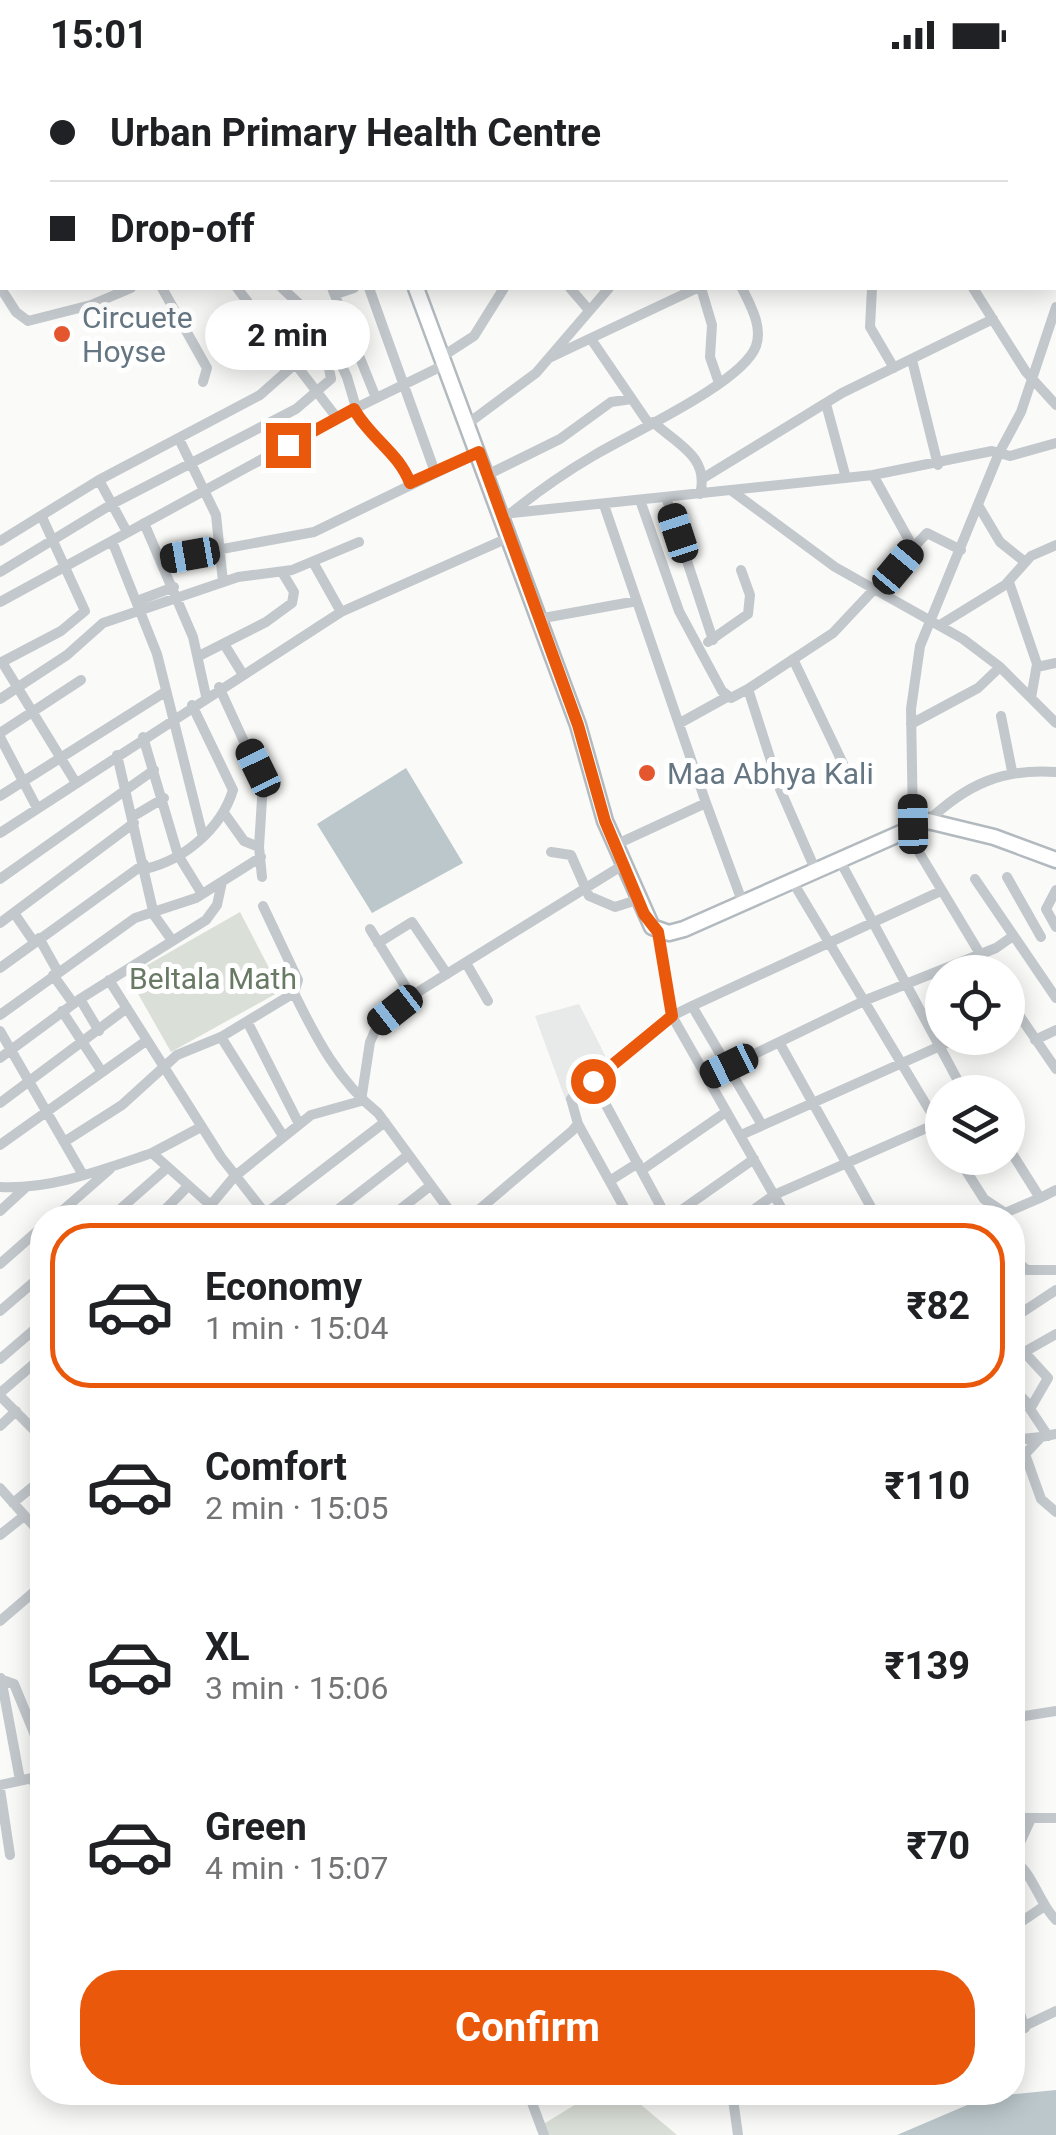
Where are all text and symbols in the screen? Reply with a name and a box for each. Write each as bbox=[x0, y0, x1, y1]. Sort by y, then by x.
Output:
text: 15:01 bbox=[50, 13, 148, 57]
text: Urban Primary Health Centre bbox=[110, 111, 601, 155]
text: Drop-off bbox=[110, 207, 255, 251]
place label: Circuete Hoyse bbox=[82, 300, 193, 369]
callout: 2 min bbox=[206, 300, 370, 370]
text: 2 min bbox=[247, 316, 328, 354]
marker: Circuete Hoyse bbox=[51, 323, 73, 345]
route end bbox=[266, 423, 311, 468]
car bbox=[654, 500, 702, 566]
car bbox=[867, 534, 929, 600]
car bbox=[158, 535, 222, 575]
car bbox=[231, 734, 285, 802]
place label: Maa Abhya Kali bbox=[667, 756, 874, 791]
marker: Maa Abhya Kali bbox=[636, 762, 658, 784]
car bbox=[897, 794, 929, 854]
map controls bbox=[925, 955, 1025, 1175]
button: locate bbox=[925, 955, 1025, 1055]
park label: Beltala Math bbox=[129, 961, 297, 996]
car bbox=[362, 980, 428, 1040]
car bbox=[695, 1039, 763, 1093]
route start bbox=[571, 1059, 616, 1104]
button: layers bbox=[925, 1075, 1025, 1175]
icon: car bbox=[85, 1261, 175, 1351]
text: Economy bbox=[205, 1265, 362, 1309]
text: ₹82 bbox=[906, 1284, 970, 1328]
text: 1 min · 15:04 bbox=[205, 1309, 388, 1347]
icon: car bbox=[85, 1441, 175, 1531]
text: Comfort bbox=[205, 1445, 347, 1489]
text: ₹110 bbox=[885, 1464, 970, 1508]
text: 2 min · 15:05 bbox=[205, 1489, 388, 1527]
icon: car bbox=[85, 1621, 175, 1711]
text: XL bbox=[205, 1625, 250, 1669]
text: ₹139 bbox=[885, 1644, 970, 1688]
text: 3 min · 15:06 bbox=[205, 1669, 388, 1707]
icon: car bbox=[85, 1801, 175, 1891]
text: Green bbox=[205, 1805, 307, 1849]
text: ₹70 bbox=[906, 1824, 970, 1868]
text: 4 min · 15:07 bbox=[205, 1849, 388, 1887]
button: Confirm bbox=[80, 1970, 975, 2085]

